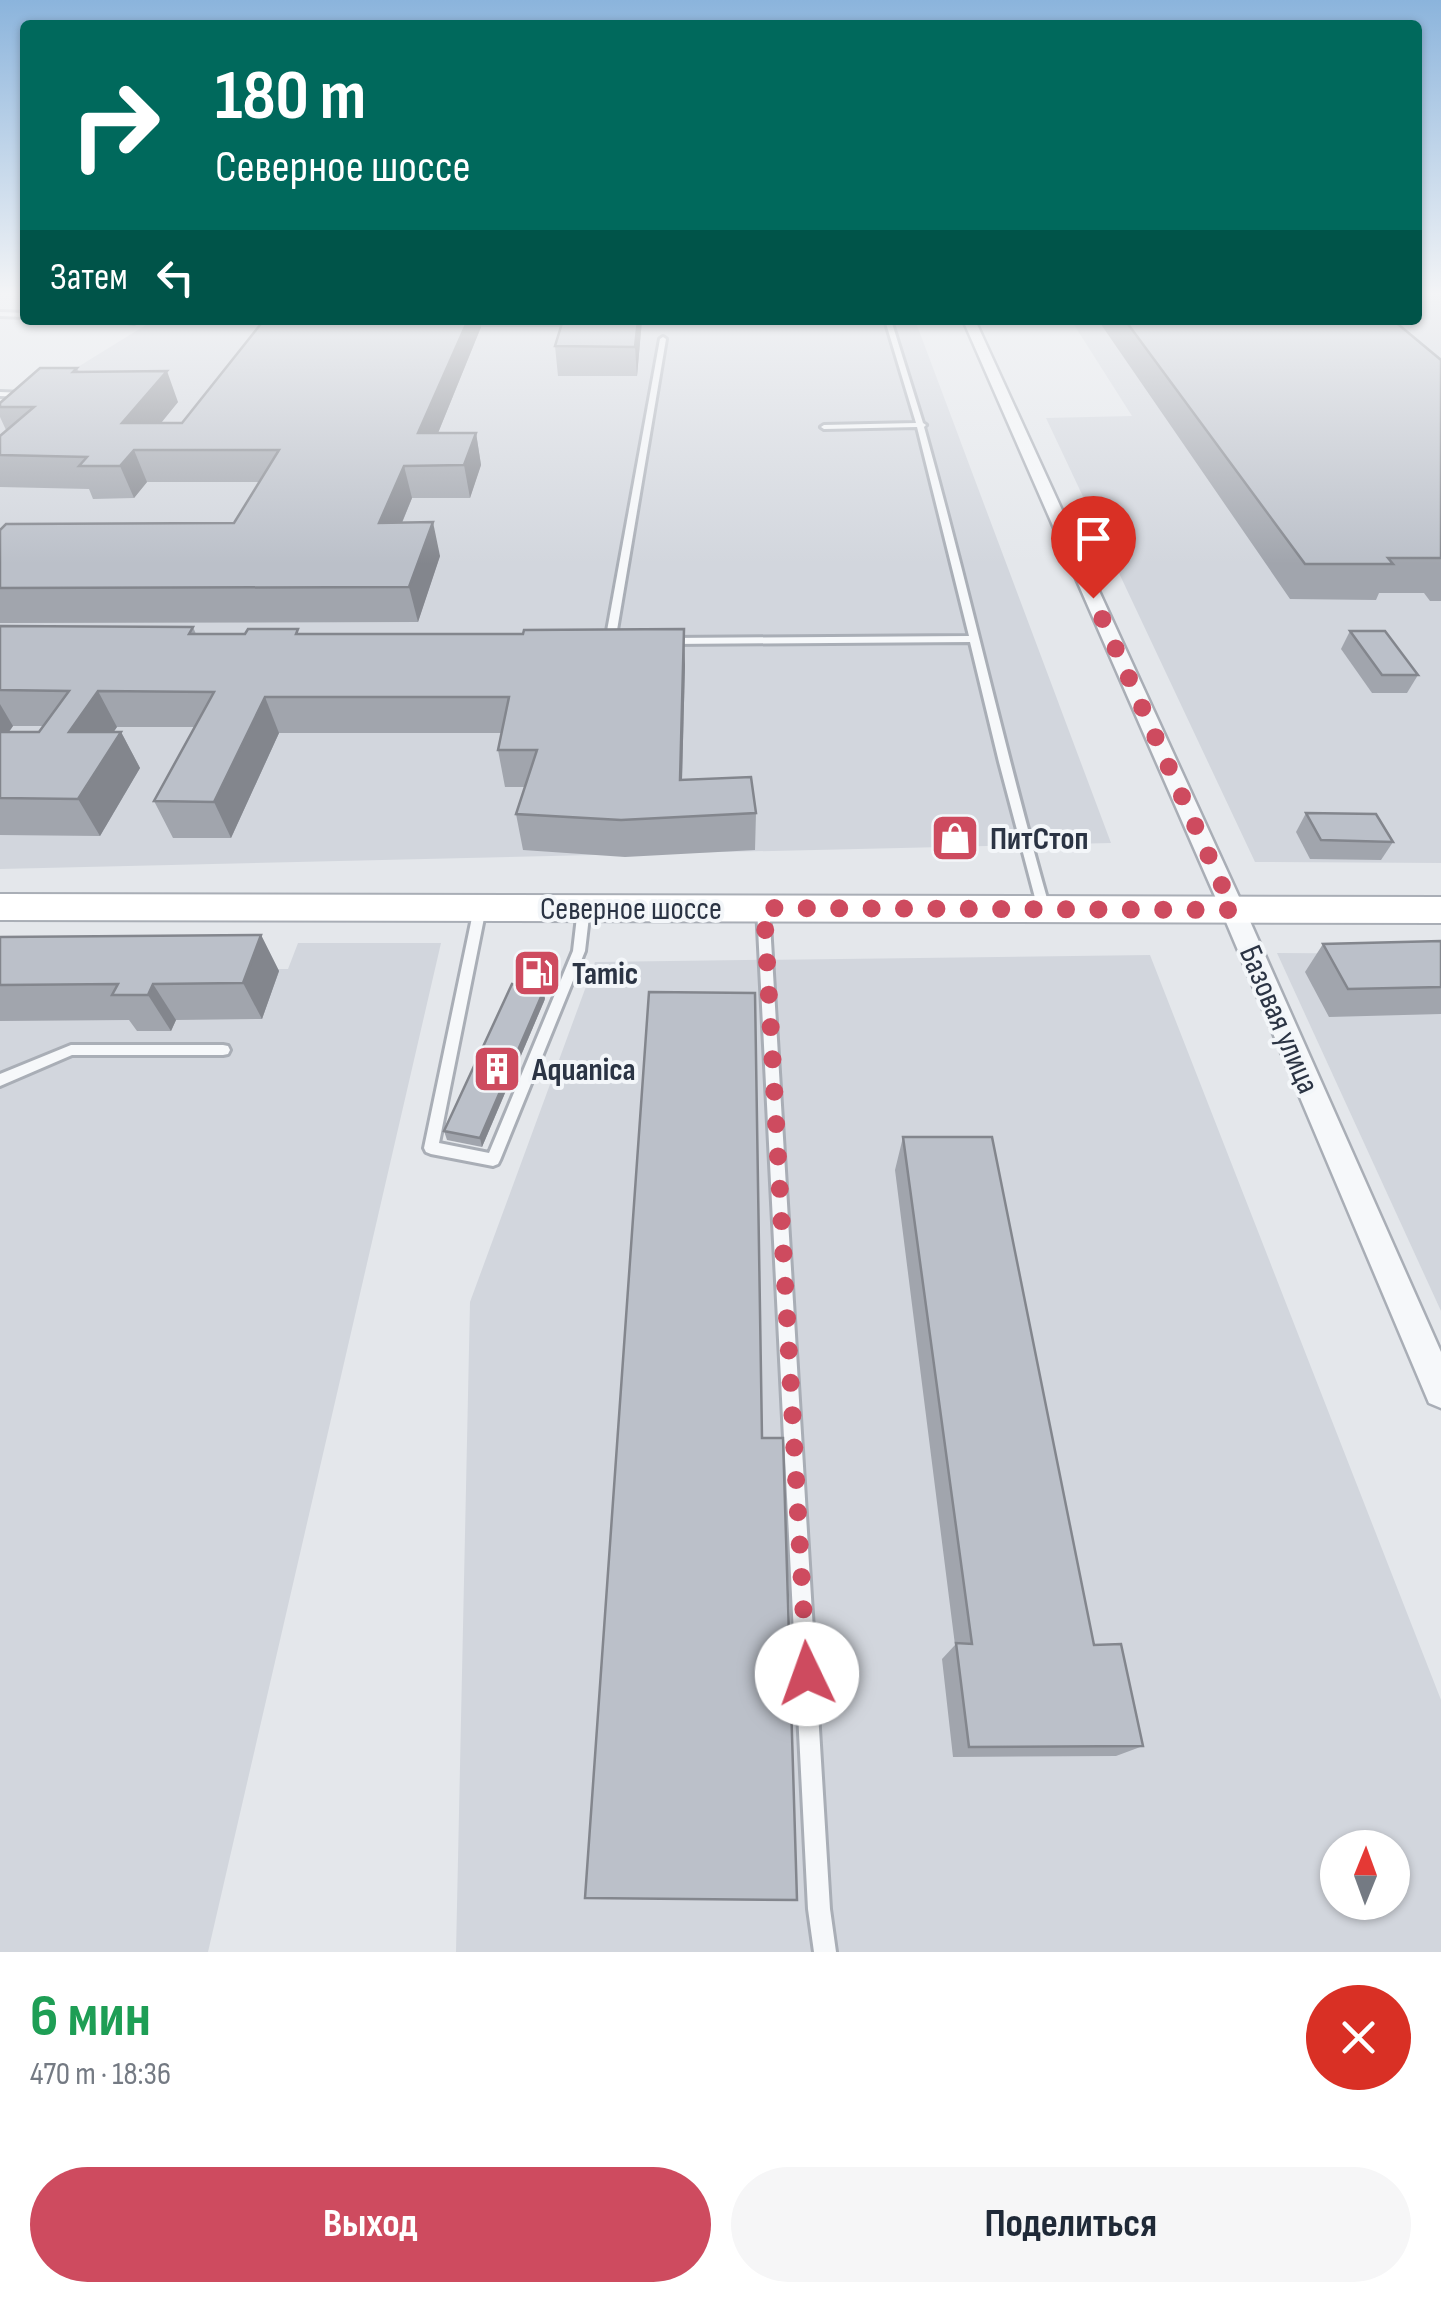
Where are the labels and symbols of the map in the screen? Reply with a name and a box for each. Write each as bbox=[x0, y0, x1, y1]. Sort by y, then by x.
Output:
pin bbox=[1051, 496, 1136, 599]
shop icon: ПитСтоп bbox=[929, 812, 981, 864]
place label: ПитСтоп bbox=[990, 820, 1088, 859]
street label: Северное шоссе bbox=[540, 890, 722, 929]
street label: Базовая улица bbox=[1230, 940, 1327, 1099]
fuel station icon: Tamic bbox=[511, 947, 563, 999]
place label: Tamic bbox=[572, 955, 638, 994]
building icon: Aquanica bbox=[471, 1043, 523, 1095]
place label: Aquanica bbox=[531, 1051, 636, 1090]
position arrow bbox=[755, 1622, 859, 1726]
north arrow bbox=[1320, 1830, 1410, 1920]

